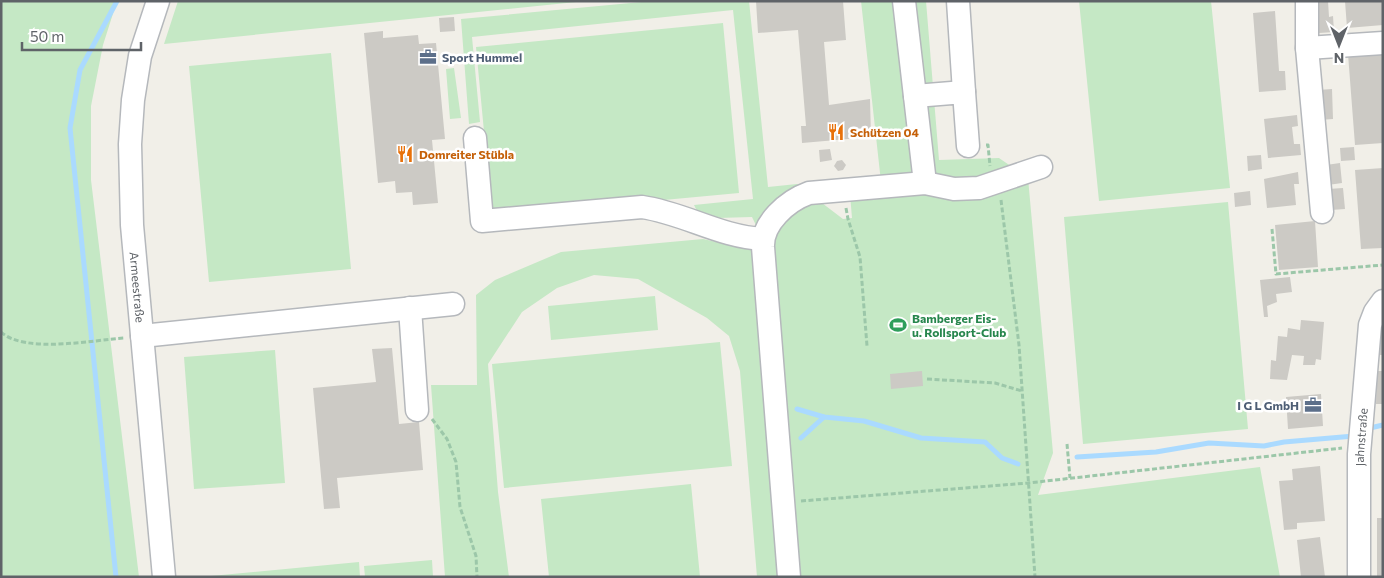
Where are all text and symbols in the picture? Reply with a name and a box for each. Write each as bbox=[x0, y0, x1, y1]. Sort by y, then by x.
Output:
scale bar bbox=[22, 20, 141, 52]
north arrow bbox=[1314, 20, 1364, 70]
text: 50 m bbox=[30, 27, 64, 45]
office icon: Sport Hummel bbox=[418, 47, 438, 67]
place label: Sport Hummel bbox=[442, 50, 522, 64]
text: N bbox=[1334, 50, 1344, 67]
restaurant icon: Schützen 04 bbox=[826, 122, 846, 142]
place label: Schützen 04 bbox=[850, 125, 920, 139]
restaurant icon: Domreiter Stübla bbox=[395, 144, 415, 164]
place label: Domreiter Stübla bbox=[419, 147, 514, 161]
street label: Armeestraße bbox=[127, 251, 148, 323]
place label: Bamberger Eis- u. Rollsport-Club bbox=[912, 311, 1006, 339]
sports icon: Bamberger Eis- u. Rollsport-Club bbox=[888, 315, 908, 335]
office icon: I G L GmbH bbox=[1303, 395, 1323, 415]
place label: I G L GmbH bbox=[1237, 398, 1299, 412]
street label: Jahnstraße bbox=[1352, 407, 1370, 466]

